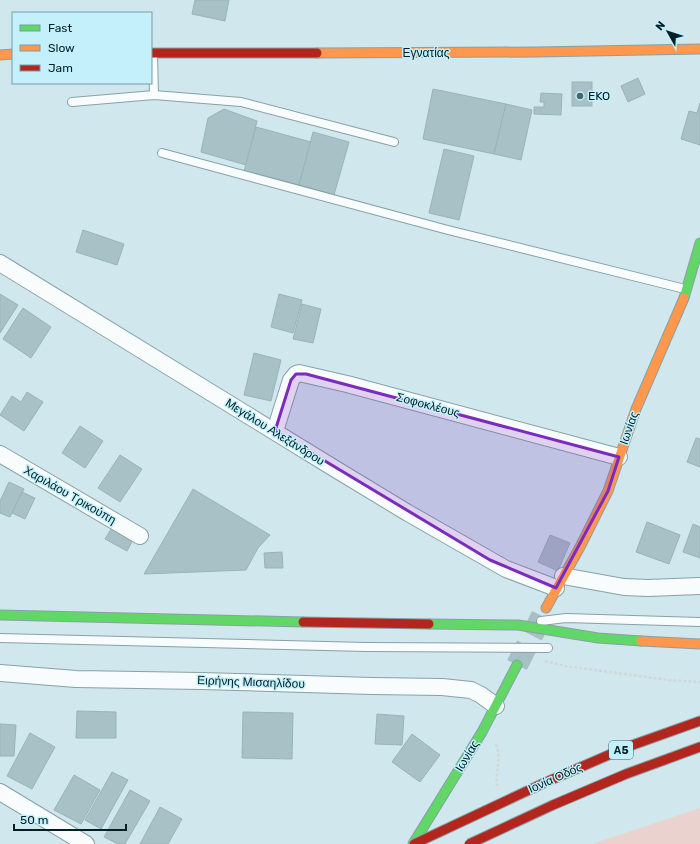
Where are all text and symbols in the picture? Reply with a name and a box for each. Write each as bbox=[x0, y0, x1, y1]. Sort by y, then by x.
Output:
legend bbox=[12, 12, 152, 84]
north arrow bbox=[648, 12, 688, 52]
text: N bbox=[653, 19, 668, 33]
text: Fast bbox=[48, 21, 72, 35]
text: Slow bbox=[48, 41, 75, 55]
street label: Εγνατίας bbox=[402, 46, 450, 60]
text: Jam bbox=[48, 61, 73, 75]
place label: EKO bbox=[588, 89, 610, 103]
marker: EKO bbox=[575, 91, 585, 101]
street label: Σοφοκλέους bbox=[395, 390, 461, 420]
street label: Μεγάλου Αλεξάνδρου bbox=[223, 396, 327, 468]
street label: Ιωνίας bbox=[617, 409, 641, 446]
street label: Χαριλάου Τρικούπη bbox=[21, 463, 119, 527]
street label: Ειρήνης Μισαηλίδου bbox=[197, 673, 305, 691]
street label: Ιωνίας bbox=[452, 738, 482, 774]
road number: Α5 bbox=[609, 741, 633, 759]
street label: Ιονία Οδός bbox=[526, 760, 584, 796]
scale bar bbox=[14, 806, 126, 832]
text: 50 m bbox=[20, 813, 48, 827]

